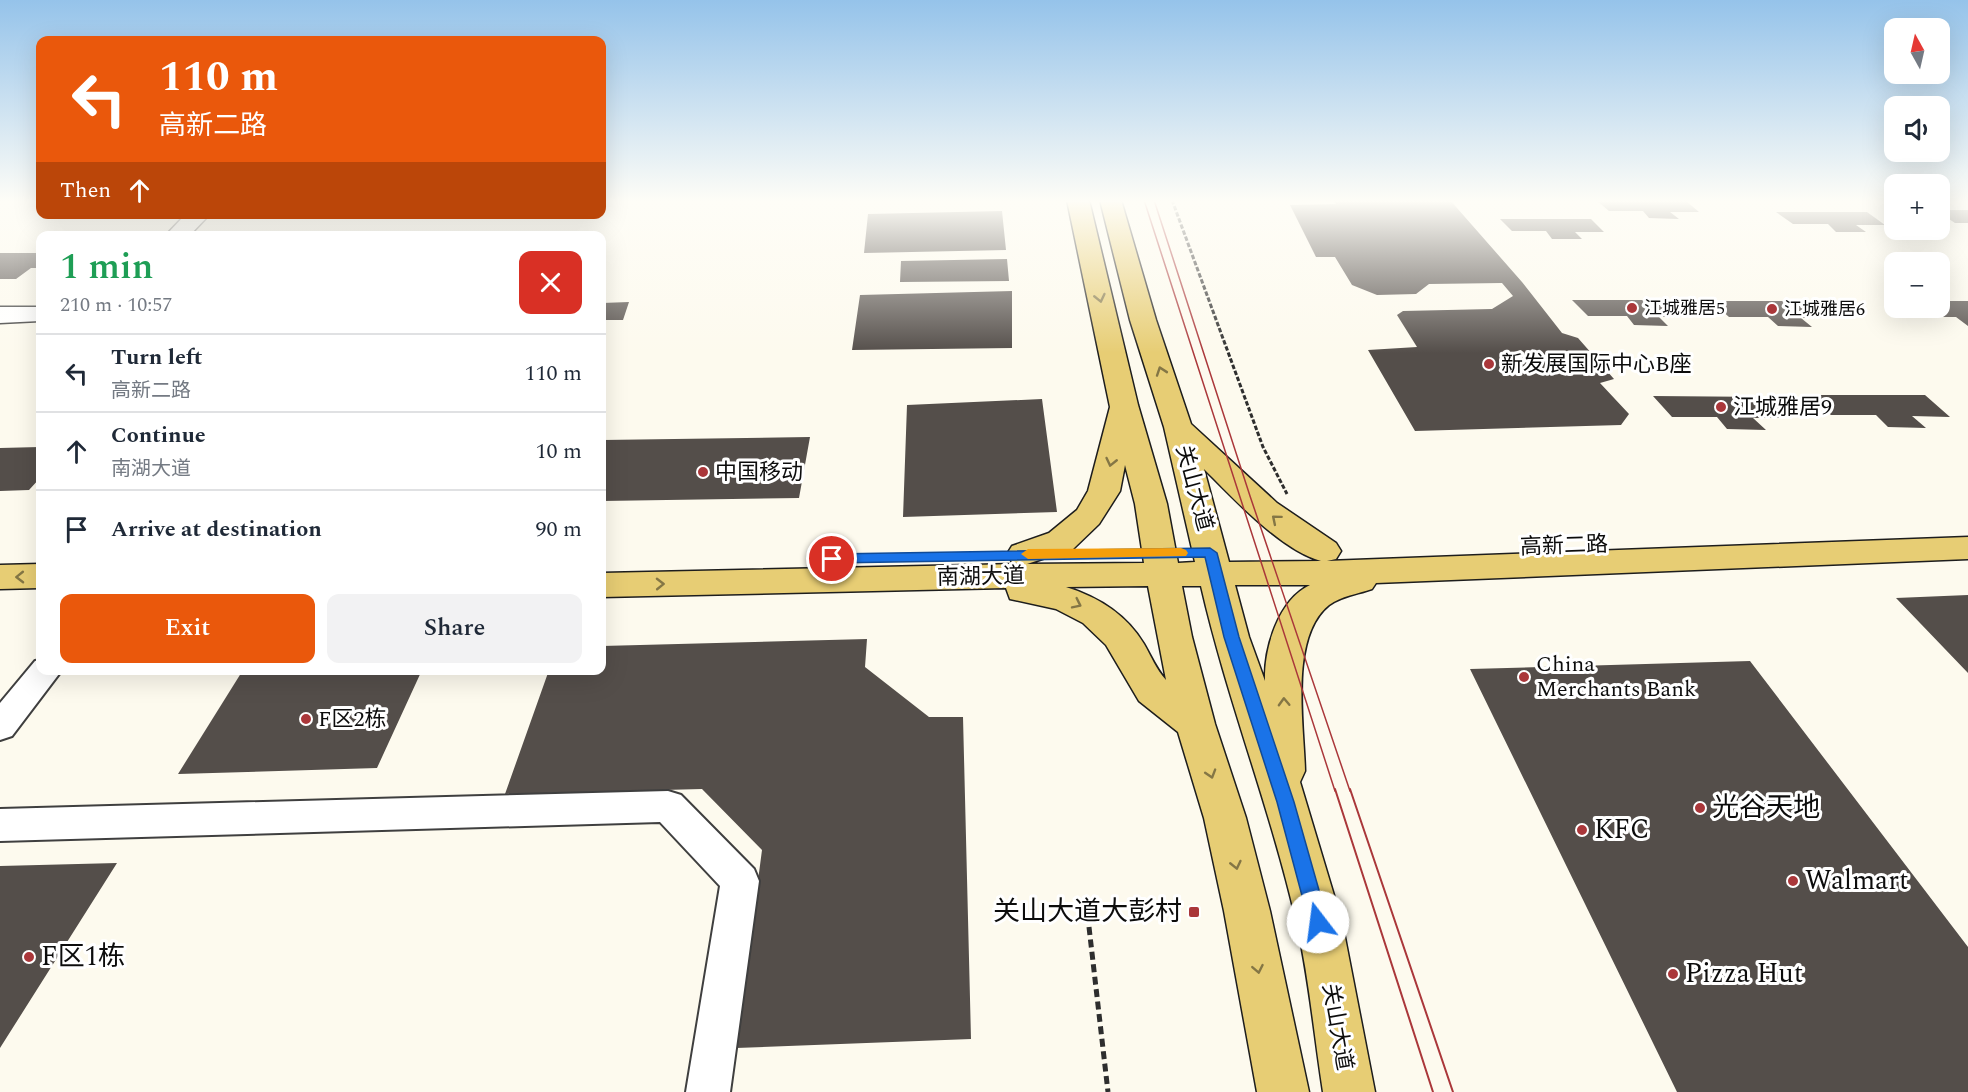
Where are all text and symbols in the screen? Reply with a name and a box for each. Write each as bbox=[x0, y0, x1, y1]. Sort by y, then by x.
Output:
north arrow bbox=[1884, 18, 1950, 84]
map controls bbox=[1884, 18, 1950, 318]
text: 110 m bbox=[159, 46, 278, 109]
icon: left bbox=[60, 60, 138, 138]
button: sound bbox=[1884, 96, 1950, 162]
text: 高新二路 bbox=[159, 105, 267, 147]
text: Then bbox=[60, 174, 111, 207]
icon: ahead bbox=[123, 174, 156, 207]
button: + bbox=[1884, 174, 1950, 240]
text: 1 min bbox=[60, 240, 153, 295]
button: close bbox=[519, 251, 582, 314]
button: − bbox=[1884, 252, 1950, 318]
text: 210 m · 10:57 bbox=[60, 290, 172, 320]
one-way arrow bbox=[1093, 293, 1106, 303]
place label: 江城雅居5 bbox=[1644, 295, 1725, 322]
place label: 江城雅居6 bbox=[1784, 296, 1865, 323]
marker: 江城雅居5 bbox=[1625, 301, 1639, 315]
marker: 江城雅居6 bbox=[1765, 302, 1779, 316]
text: Turn left bbox=[111, 341, 203, 374]
place label: 新发展国际中心B座 bbox=[1501, 348, 1691, 381]
icon: left bbox=[60, 357, 93, 390]
text: 110 m bbox=[525, 357, 582, 390]
marker: 新发展国际中心B座 bbox=[1482, 357, 1496, 371]
one-way arrow bbox=[1155, 366, 1168, 377]
text: 高新二路 bbox=[111, 376, 191, 406]
place label: 江城雅居9 bbox=[1733, 391, 1832, 424]
marker: 江城雅居9 bbox=[1714, 400, 1728, 414]
text: Continue bbox=[111, 419, 206, 452]
icon: ahead bbox=[60, 435, 93, 468]
text: 10 m bbox=[536, 435, 582, 468]
street label: 关山大道 bbox=[1167, 441, 1221, 535]
text: 南湖大道 bbox=[111, 454, 191, 484]
place label: 中国移动 bbox=[715, 456, 803, 489]
one-way arrow bbox=[1105, 456, 1118, 466]
marker: 中国移动 bbox=[696, 465, 710, 479]
icon: arrive bbox=[60, 513, 93, 546]
text: Arrive at destination bbox=[111, 513, 322, 546]
text: 90 m bbox=[536, 513, 582, 546]
one-way arrow bbox=[1271, 515, 1282, 526]
street label: 高新二路 bbox=[1519, 528, 1609, 564]
pin bbox=[806, 533, 857, 584]
icon: arrive bbox=[815, 542, 848, 575]
street label: 南湖大道 bbox=[937, 560, 1025, 594]
one-way arrow bbox=[16, 570, 25, 583]
one-way arrow bbox=[655, 578, 664, 590]
button: Exit bbox=[60, 594, 315, 663]
button: Share bbox=[327, 594, 582, 663]
one-way arrow bbox=[1070, 596, 1081, 608]
place label: China Merchants Bank bbox=[1536, 648, 1696, 706]
marker: China Merchants Bank bbox=[1517, 670, 1531, 684]
one-way arrow bbox=[1278, 698, 1291, 707]
place label: F区2栋 bbox=[318, 703, 387, 736]
marker: F区2栋 bbox=[299, 712, 313, 726]
one-way arrow bbox=[1204, 768, 1216, 779]
place label: 光谷天地 bbox=[1712, 787, 1820, 829]
marker: 光谷天地 bbox=[1693, 801, 1707, 815]
place label: KFC bbox=[1594, 809, 1650, 851]
marker: KFC bbox=[1575, 823, 1589, 837]
one-way arrow bbox=[1229, 860, 1242, 870]
place label: Walmart bbox=[1805, 860, 1909, 902]
marker: Walmart bbox=[1786, 874, 1800, 888]
position arrow bbox=[1286, 890, 1350, 954]
place label: 关山大道大彭村 bbox=[993, 891, 1182, 933]
marker: 关山大道大彭村 bbox=[1187, 905, 1201, 919]
place label: F区1栋 bbox=[41, 936, 125, 978]
marker: F区1栋 bbox=[22, 950, 36, 964]
place label: Pizza Hut bbox=[1685, 953, 1803, 995]
one-way arrow bbox=[1251, 963, 1264, 973]
marker: Pizza Hut bbox=[1666, 967, 1680, 981]
street label: 关山大道 bbox=[1313, 981, 1361, 1073]

